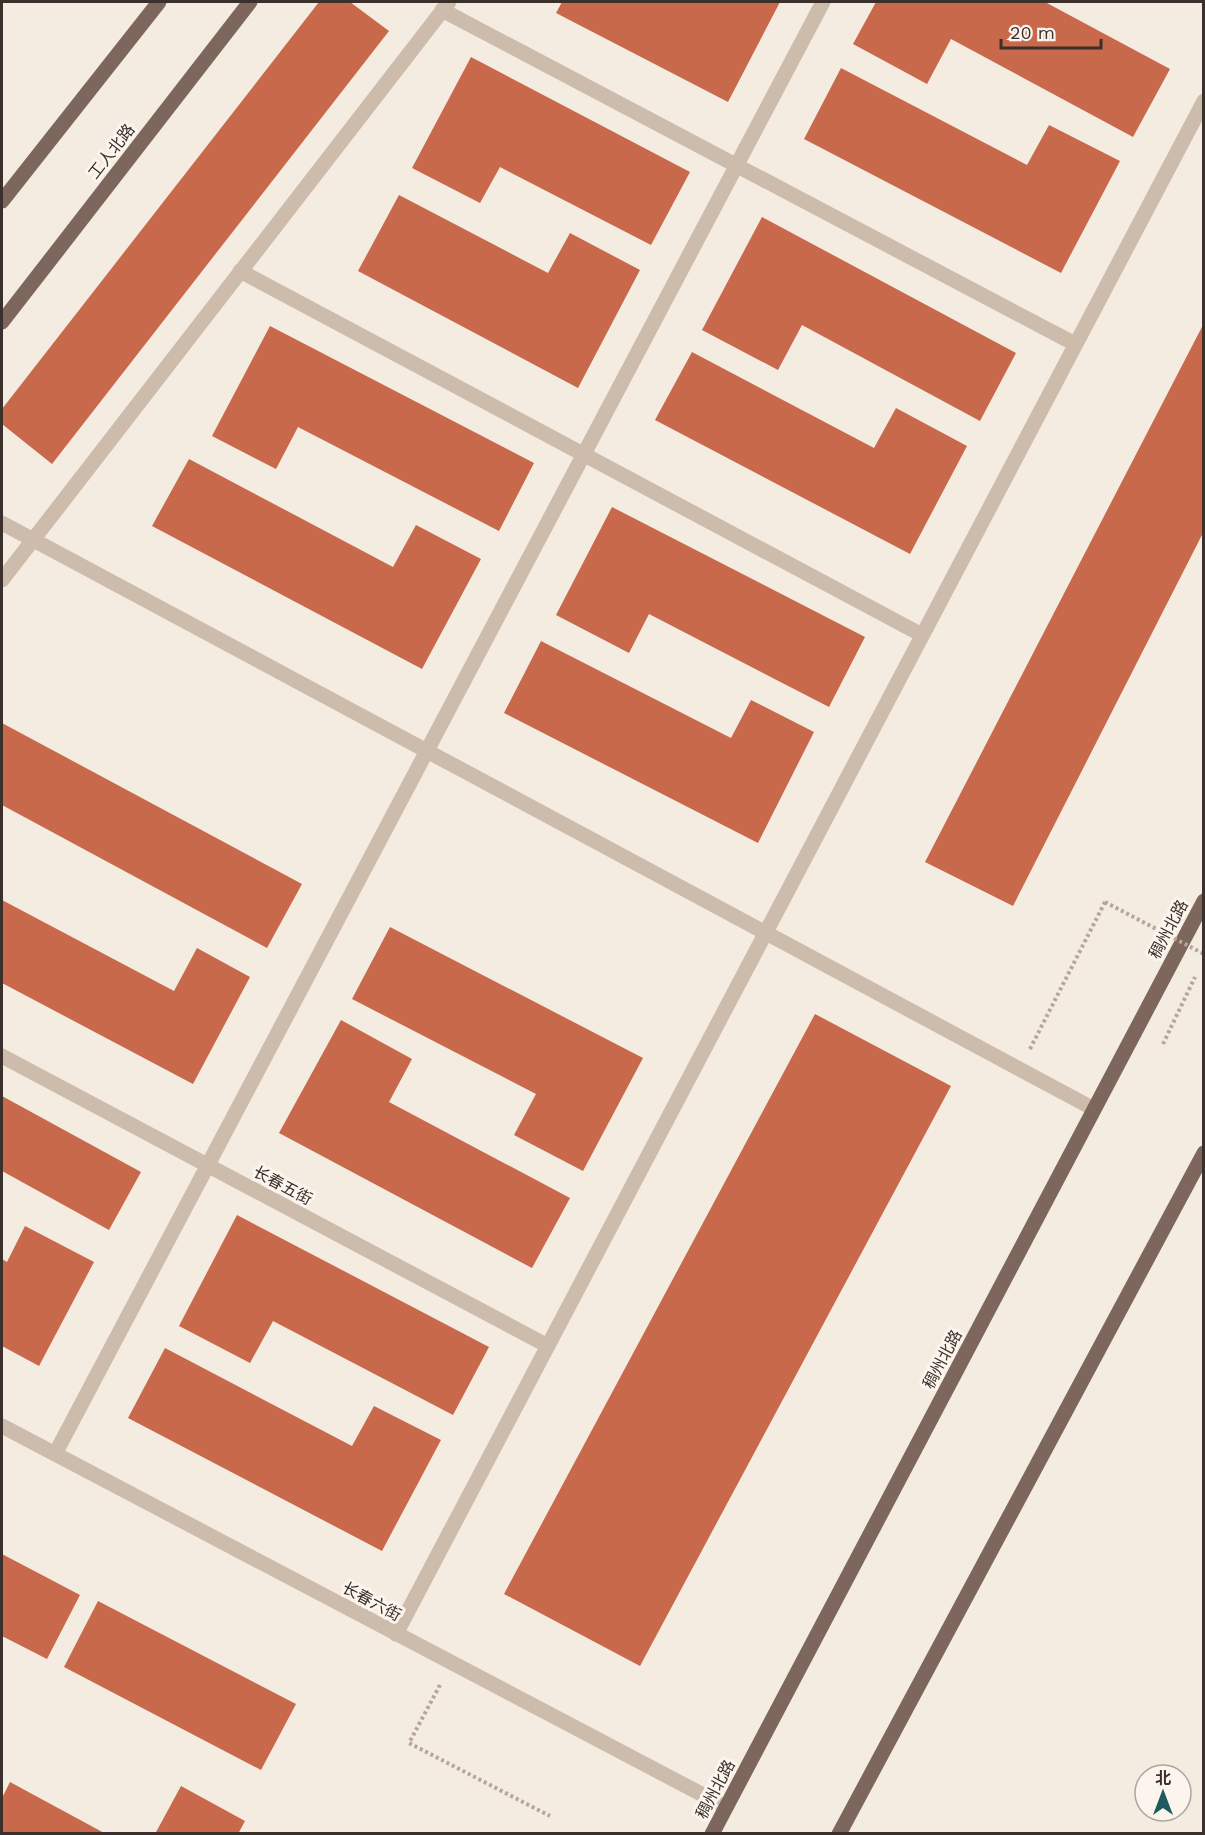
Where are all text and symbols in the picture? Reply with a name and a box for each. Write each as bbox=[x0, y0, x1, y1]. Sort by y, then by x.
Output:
scale bar bbox=[1001, 12, 1102, 50]
text: 20 m bbox=[1010, 22, 1055, 43]
street label: 工人北路 bbox=[84, 120, 139, 182]
street label: 稠州北路 bbox=[1145, 897, 1192, 962]
street label: 长春五街 bbox=[250, 1162, 315, 1209]
street label: 稠州北路 bbox=[919, 1327, 966, 1392]
street label: 长春六街 bbox=[339, 1578, 404, 1625]
street label: 稠州北路 bbox=[692, 1757, 739, 1822]
north arrow bbox=[1133, 1763, 1193, 1823]
text: 北 bbox=[1155, 1769, 1171, 1788]

